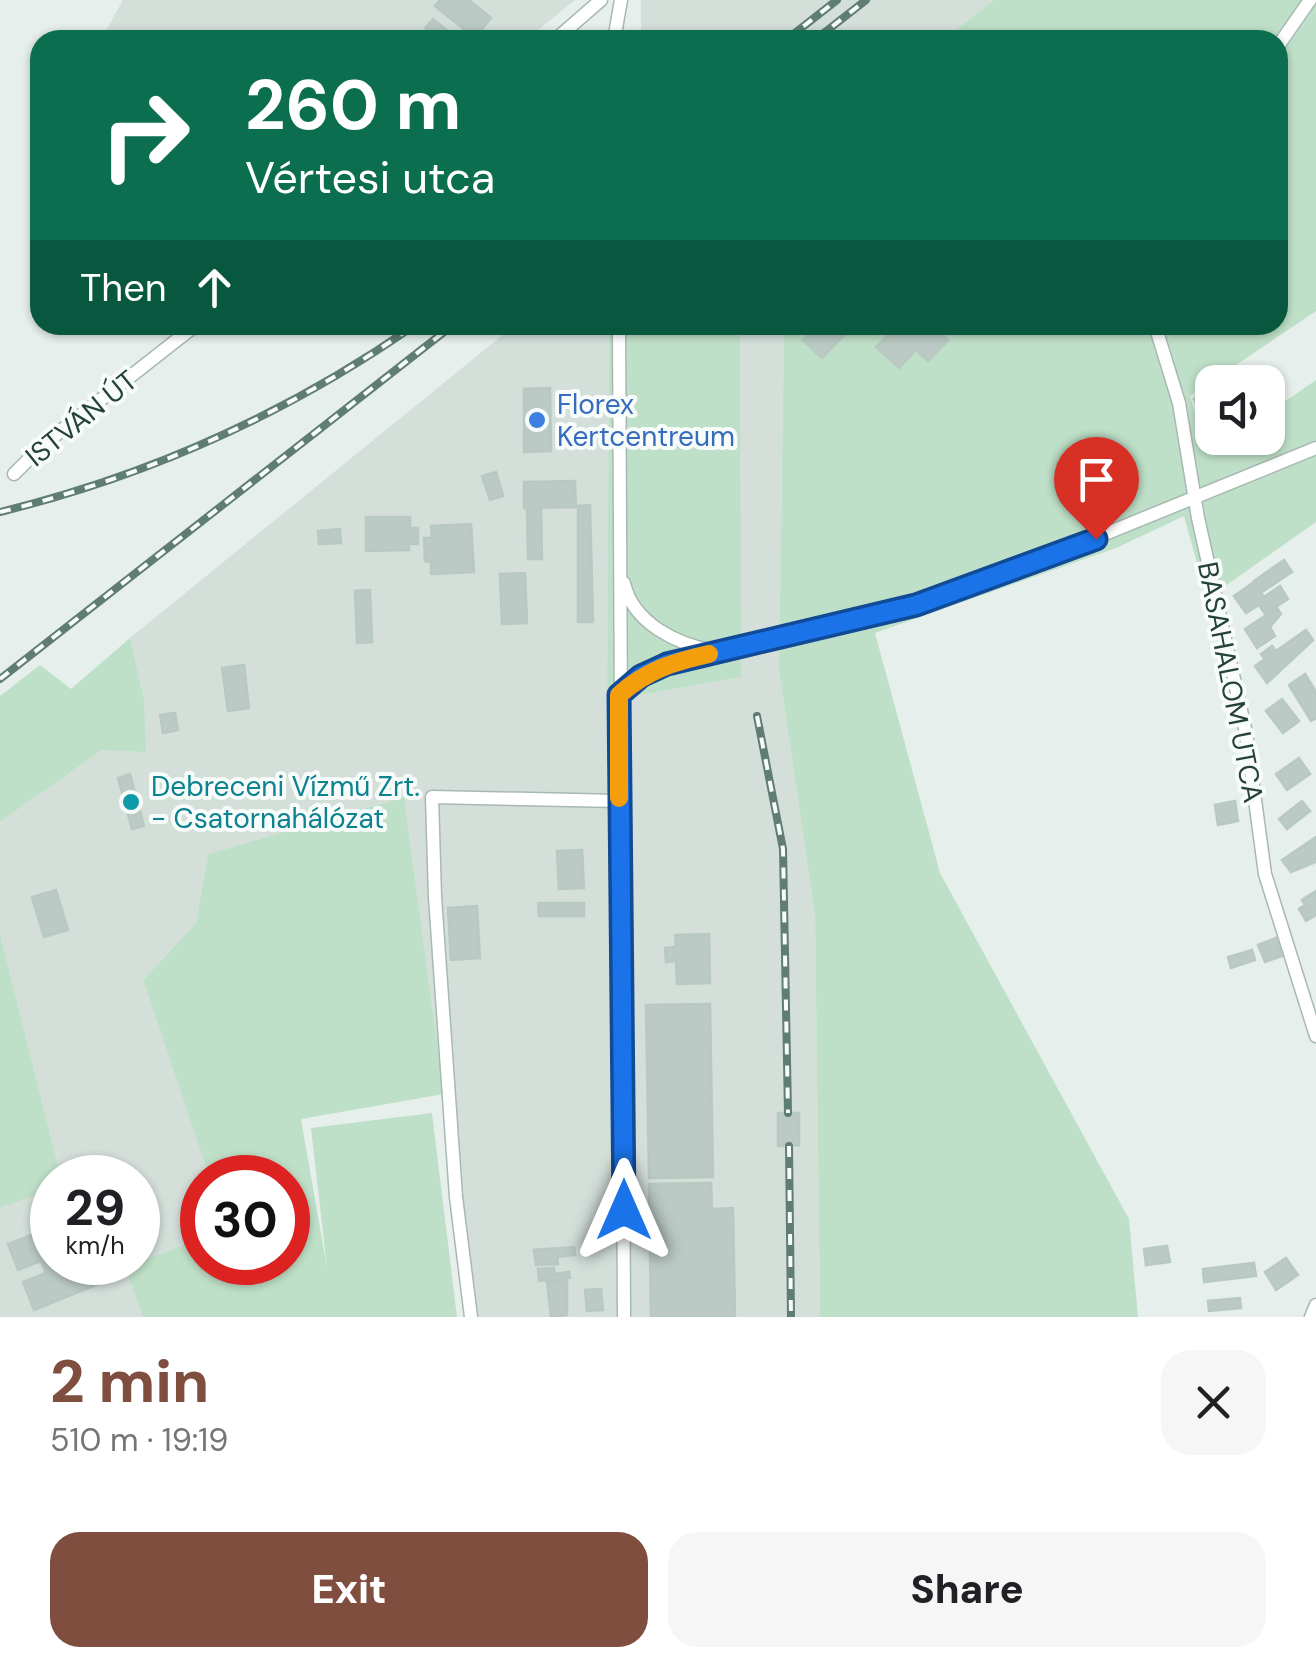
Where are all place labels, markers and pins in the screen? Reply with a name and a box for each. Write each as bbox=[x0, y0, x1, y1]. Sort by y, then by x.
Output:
place label: Florex Kertcentreum bbox=[557, 386, 735, 455]
marker: Florex Kertcentreum bbox=[526, 409, 548, 431]
pin bbox=[1054, 437, 1139, 540]
place label: Debreceni Vízmű Zrt. - Csatornahálózat bbox=[151, 768, 420, 837]
marker: Debreceni Vízmű Zrt. - Csatornahálózat bbox=[120, 791, 142, 813]

